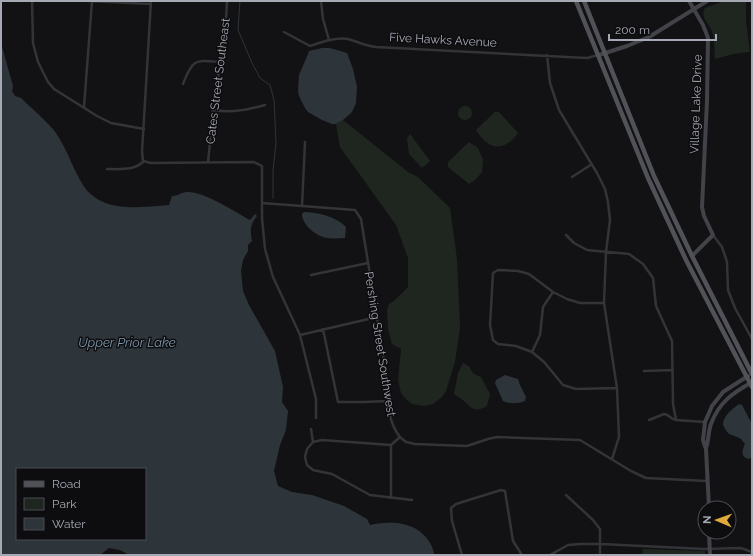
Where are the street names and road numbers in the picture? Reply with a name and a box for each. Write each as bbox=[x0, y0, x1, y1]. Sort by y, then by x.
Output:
street label: Cates Street Southeast bbox=[203, 17, 233, 145]
street label: Five Hawks Avenue bbox=[389, 30, 497, 50]
street label: Village Lake Drive bbox=[687, 54, 705, 154]
street label: Pershing Street Southwest bbox=[362, 270, 398, 418]

